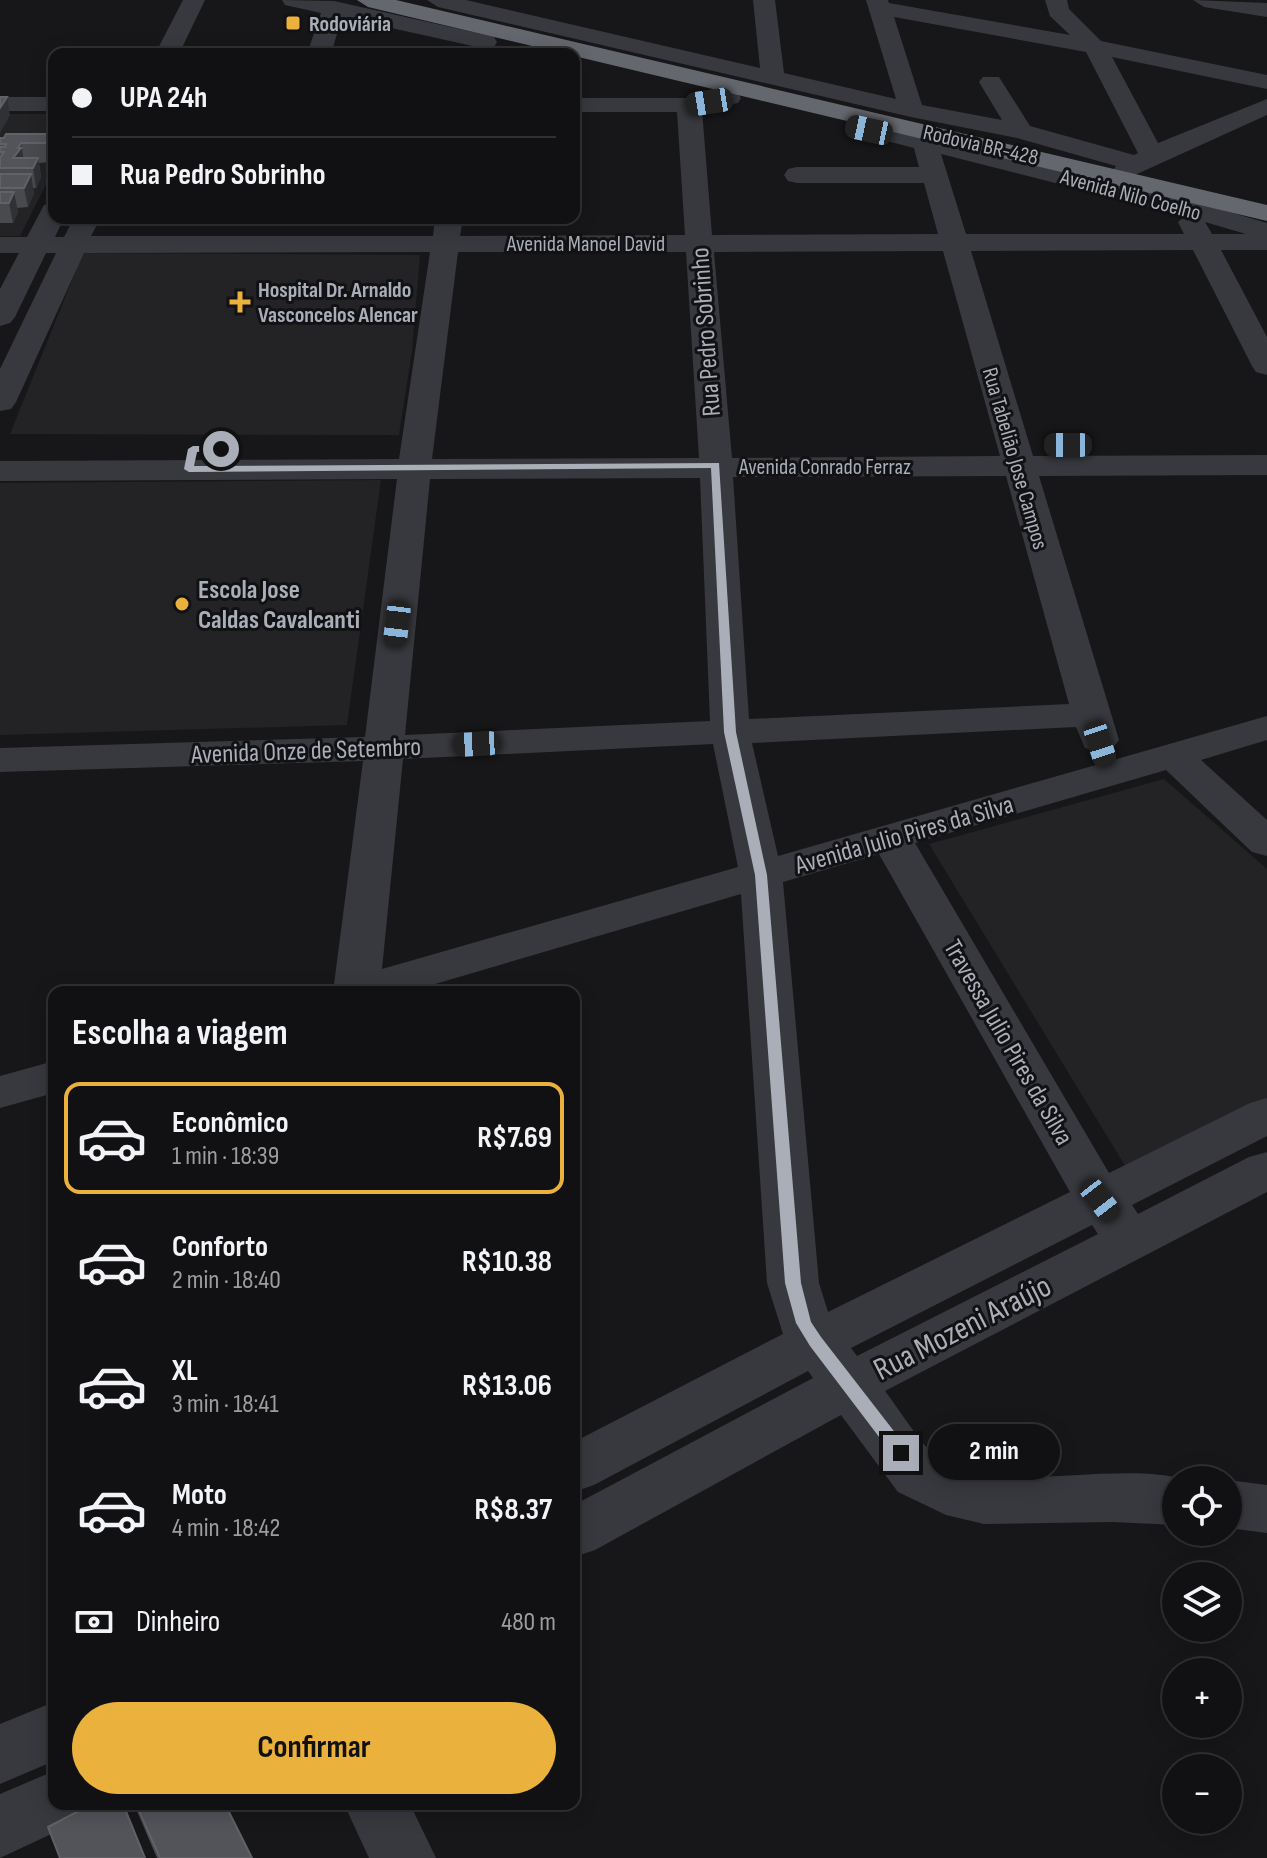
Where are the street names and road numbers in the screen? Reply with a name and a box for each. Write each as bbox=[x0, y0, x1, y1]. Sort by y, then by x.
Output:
street label: Rodovia BR-428 bbox=[921, 119, 1041, 172]
street label: Avenida Nilo Coelho bbox=[1057, 164, 1204, 227]
street label: Avenida Manoel David bbox=[506, 231, 665, 258]
street label: Rua Pedro Sobrinho bbox=[685, 246, 728, 417]
street label: Rua Tabelião Jose Campos bbox=[976, 364, 1053, 553]
street label: Avenida Conrado Ferraz bbox=[738, 454, 911, 481]
street label: Avenida Onze de Setembro bbox=[190, 732, 422, 771]
street label: Avenida Julio Pires da Silva bbox=[791, 789, 1017, 882]
street label: Travessa Julio Pires da Silva bbox=[936, 935, 1079, 1151]
street label: Rua Mozeni Araújo bbox=[867, 1267, 1058, 1390]

